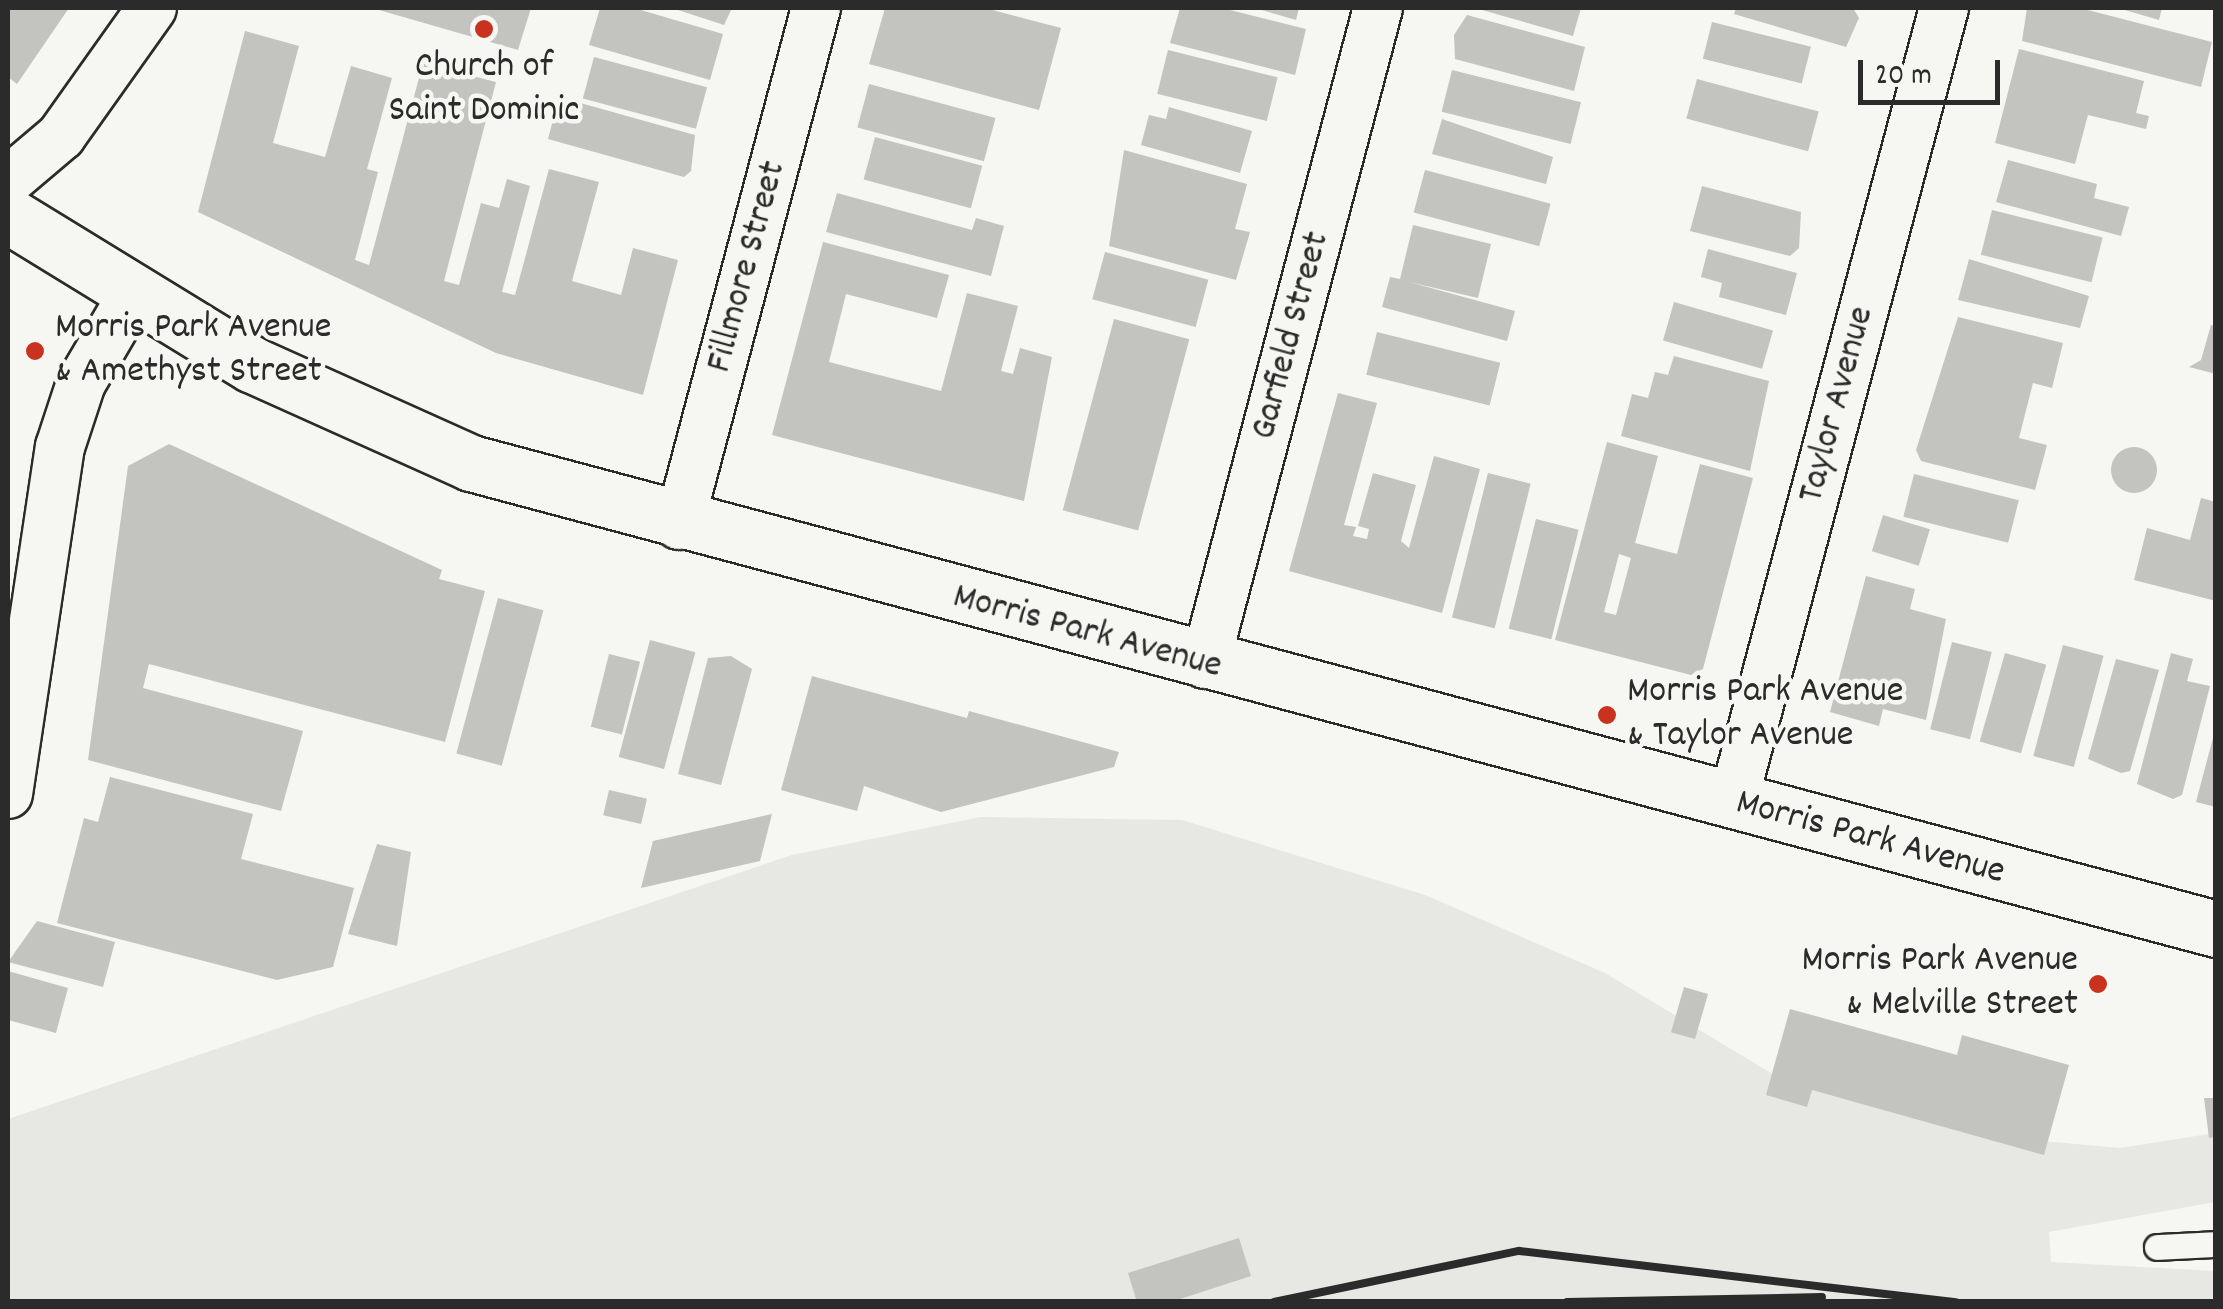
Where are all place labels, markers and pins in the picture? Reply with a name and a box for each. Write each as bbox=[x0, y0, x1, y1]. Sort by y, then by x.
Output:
marker: Church of Saint Dominic bbox=[473, 18, 495, 40]
place label: Church of Saint Dominic bbox=[388, 45, 580, 134]
place label: Morris Park Avenue & Amethyst Street bbox=[55, 306, 331, 396]
marker: Morris Park Avenue & Amethyst Street bbox=[24, 340, 46, 362]
place label: Morris Park Avenue & Taylor Avenue bbox=[1627, 670, 1903, 759]
marker: Morris Park Avenue & Taylor Avenue bbox=[1596, 704, 1618, 726]
place label: Morris Park Avenue & Melville Street bbox=[1802, 939, 2078, 1028]
marker: Morris Park Avenue & Melville Street bbox=[2087, 973, 2109, 995]

